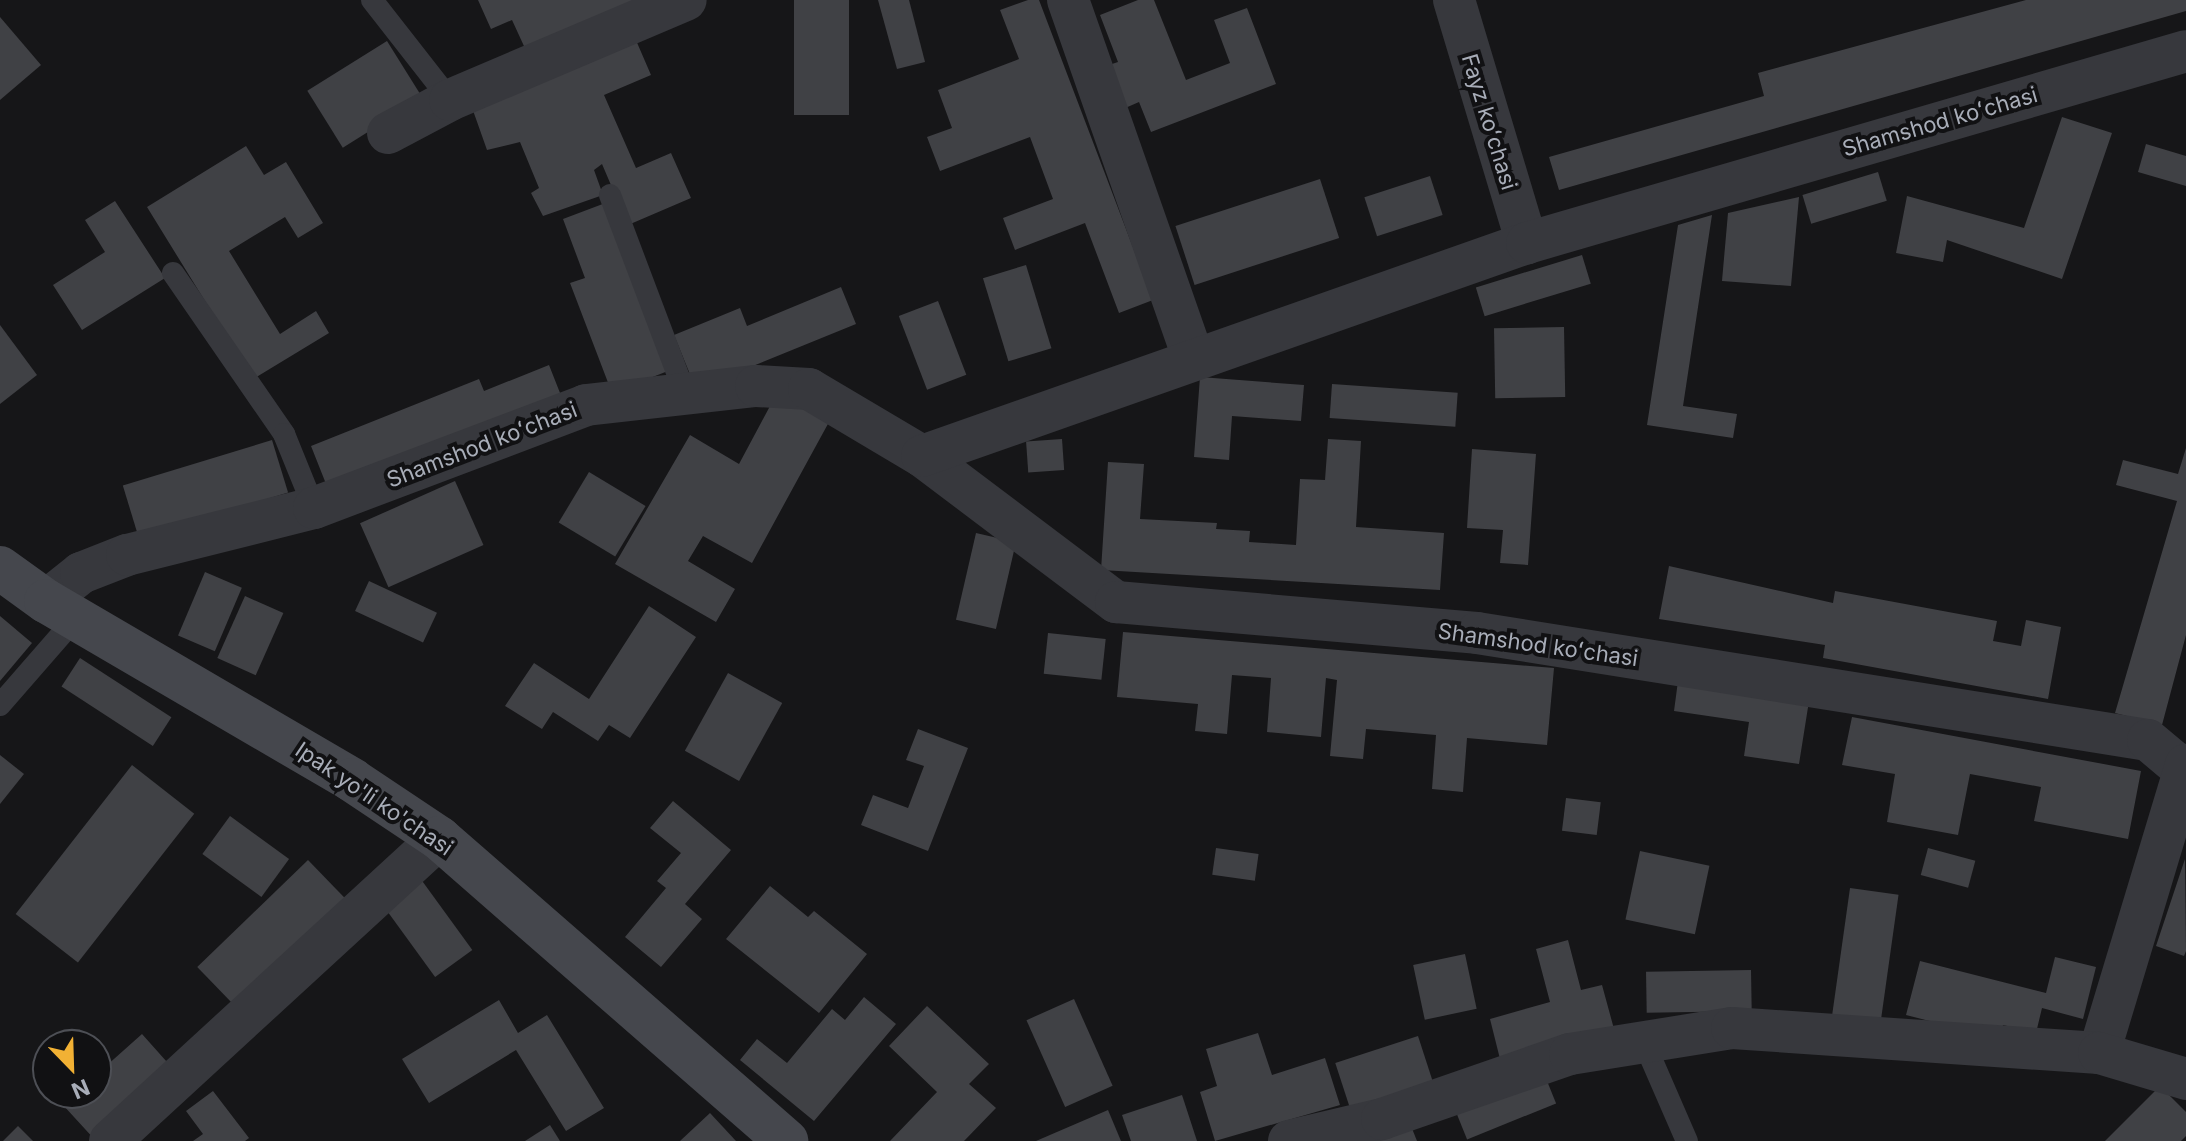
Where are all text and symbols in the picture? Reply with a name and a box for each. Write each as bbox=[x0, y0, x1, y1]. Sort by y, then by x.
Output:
street label: Fayz koʻchasi bbox=[1456, 51, 1522, 193]
street label: Shamshod koʻchasi bbox=[1839, 82, 2041, 162]
street label: Shamshod koʻchasi bbox=[383, 397, 581, 493]
street label: Shamshod koʻchasi bbox=[1436, 618, 1640, 672]
street label: Ipak yo'li ko'chasi bbox=[290, 737, 458, 861]
north arrow bbox=[32, 1029, 112, 1109]
text: N bbox=[68, 1074, 93, 1104]

